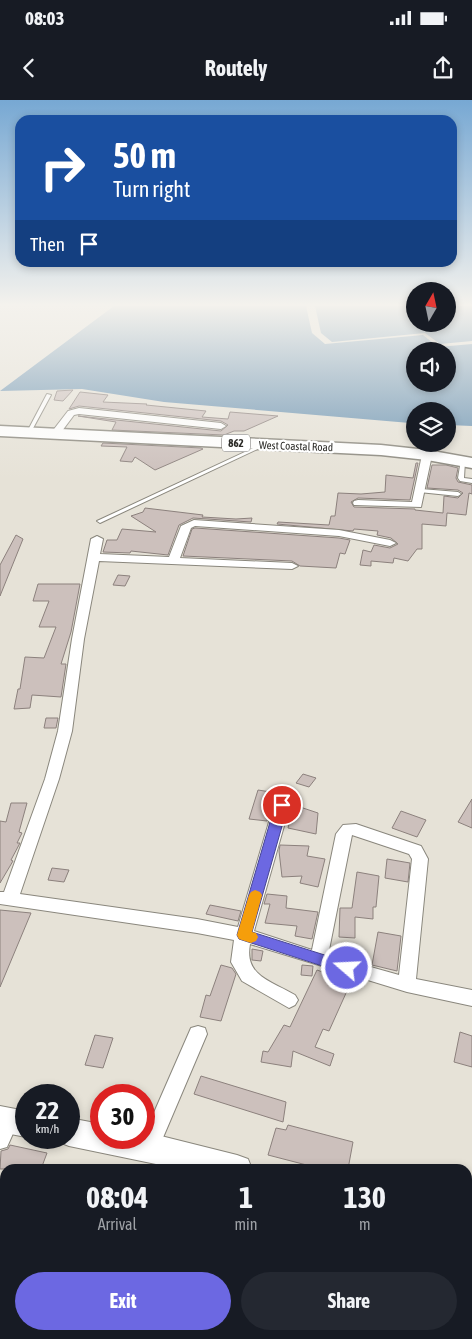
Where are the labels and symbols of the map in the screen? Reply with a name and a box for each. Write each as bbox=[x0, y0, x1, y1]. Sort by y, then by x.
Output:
north arrow bbox=[406, 282, 456, 332]
road number: 862 bbox=[222, 434, 250, 452]
street label: West Coastal Road bbox=[259, 439, 333, 453]
pin bbox=[261, 784, 303, 826]
position arrow bbox=[320, 941, 372, 993]
speed limit sign: 30 bbox=[90, 1084, 155, 1149]

